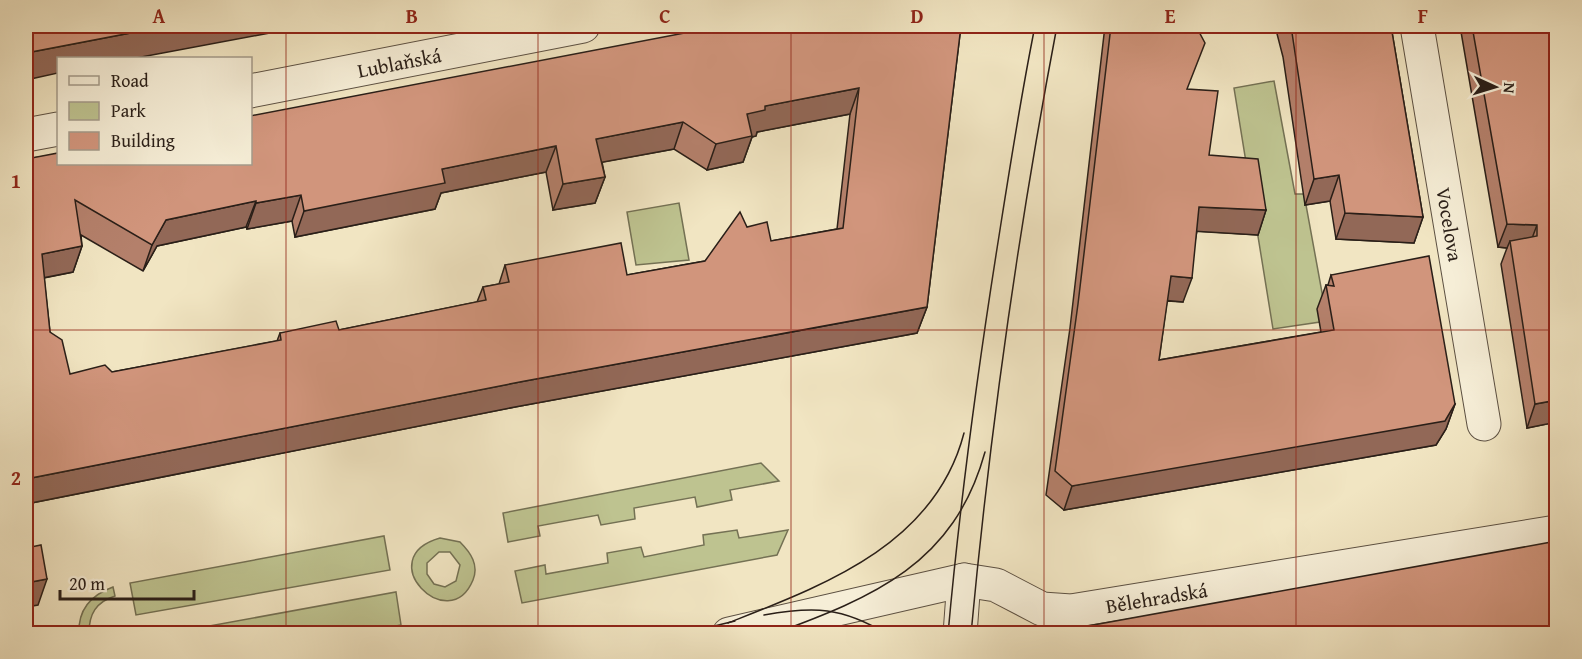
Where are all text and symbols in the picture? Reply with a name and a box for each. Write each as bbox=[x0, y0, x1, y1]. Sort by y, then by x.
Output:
text: A bbox=[153, 1, 166, 30]
text: B bbox=[406, 1, 418, 30]
text: C bbox=[659, 1, 671, 30]
text: D bbox=[910, 1, 924, 30]
text: E bbox=[1165, 1, 1176, 30]
text: F bbox=[1418, 1, 1428, 30]
street label: Lublaňská bbox=[355, 39, 444, 84]
legend bbox=[57, 57, 252, 165]
north arrow bbox=[1465, 57, 1525, 117]
text: Road bbox=[111, 67, 149, 94]
text: N bbox=[1498, 82, 1522, 95]
text: Park bbox=[111, 97, 147, 124]
text: Building bbox=[111, 127, 175, 154]
text: 1 bbox=[11, 166, 21, 195]
street label: Vocelova bbox=[1430, 185, 1471, 264]
text: 2 bbox=[11, 463, 21, 492]
scale bar bbox=[60, 563, 194, 601]
text: 20 m bbox=[69, 570, 105, 597]
street label: Bělehradská bbox=[1103, 574, 1210, 620]

